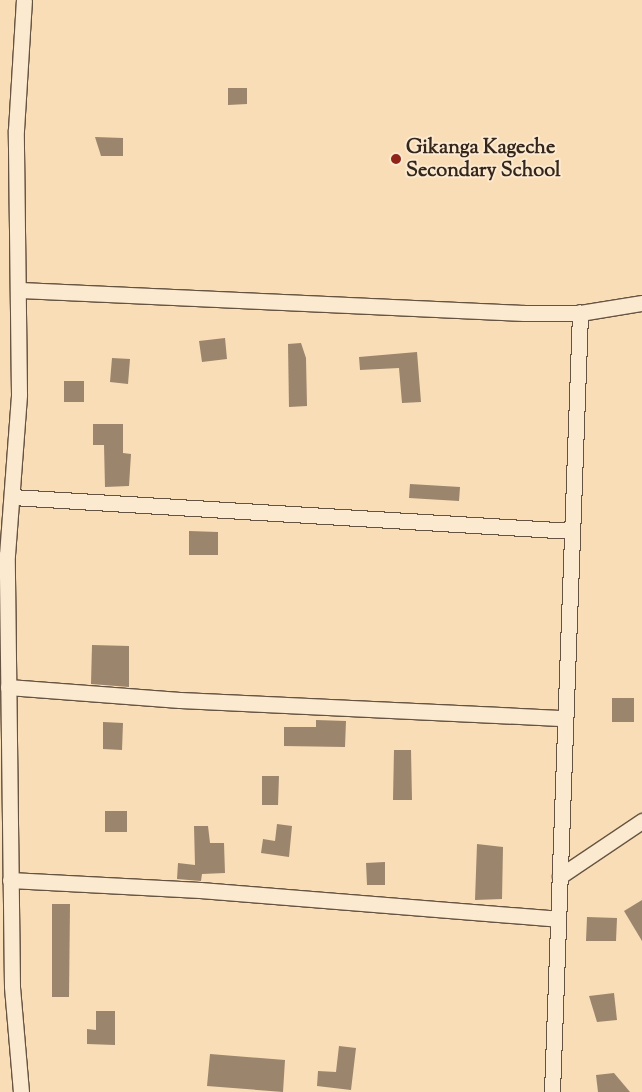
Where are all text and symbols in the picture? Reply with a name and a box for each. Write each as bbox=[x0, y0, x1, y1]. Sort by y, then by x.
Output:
place label: Gikanga Kageche Secondary School bbox=[406, 136, 561, 183]
marker: Gikanga Kageche Secondary School bbox=[390, 153, 402, 165]

